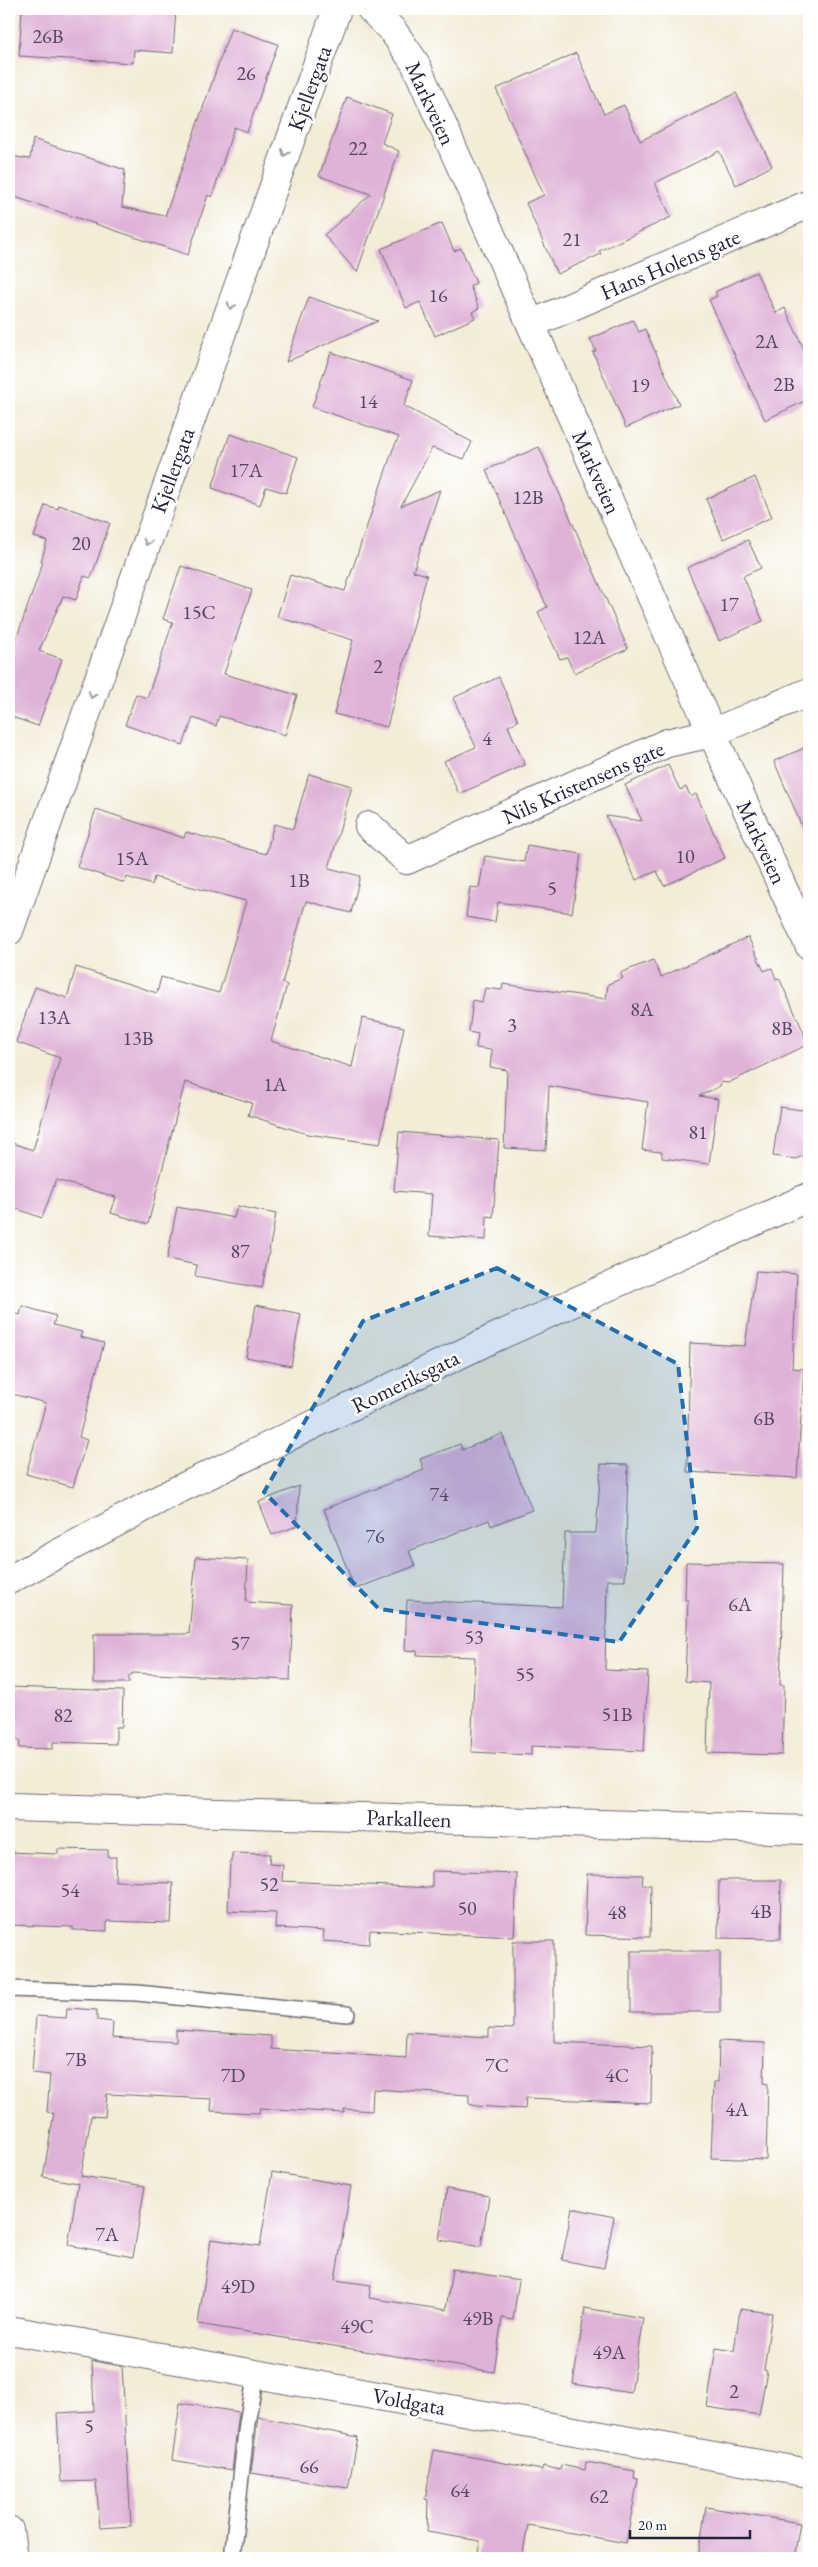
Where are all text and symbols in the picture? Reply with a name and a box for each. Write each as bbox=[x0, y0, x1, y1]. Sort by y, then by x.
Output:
house number: 26B bbox=[33, 23, 63, 49]
street label: Kjellergata bbox=[281, 41, 338, 135]
street label: Markveien bbox=[399, 57, 463, 150]
house number: 26 bbox=[236, 60, 256, 86]
house number: 22 bbox=[348, 135, 368, 161]
one-way arrow bbox=[281, 149, 291, 157]
street label: Hans Holens gate bbox=[596, 222, 745, 307]
house number: 21 bbox=[562, 226, 582, 252]
house number: 16 bbox=[428, 282, 448, 308]
one-way arrow bbox=[227, 302, 237, 310]
house number: 2A bbox=[755, 328, 779, 354]
house number: 2B bbox=[773, 371, 795, 397]
house number: 19 bbox=[630, 372, 650, 398]
house number: 14 bbox=[358, 388, 378, 414]
street label: Kjellergata bbox=[144, 423, 201, 517]
street label: Markveien bbox=[565, 426, 628, 519]
house number: 17A bbox=[229, 457, 263, 483]
house number: 12B bbox=[513, 484, 543, 510]
house number: 20 bbox=[71, 530, 91, 556]
one-way arrow bbox=[142, 537, 152, 546]
house number: 17 bbox=[719, 591, 739, 617]
house number: 15C bbox=[182, 599, 216, 625]
house number: 12A bbox=[572, 624, 606, 650]
house number: 2 bbox=[373, 653, 383, 679]
one-way arrow bbox=[88, 690, 98, 699]
house number: 4 bbox=[482, 725, 492, 751]
street label: Nils Kristensens gate bbox=[498, 734, 669, 831]
street label: Markveien bbox=[730, 796, 794, 889]
house number: 10 bbox=[675, 843, 695, 869]
house number: 15A bbox=[115, 845, 149, 871]
house number: 1B bbox=[288, 867, 310, 893]
house number: 5 bbox=[547, 875, 557, 901]
house number: 8A bbox=[630, 996, 654, 1022]
house number: 13A bbox=[37, 1004, 71, 1030]
house number: 3 bbox=[507, 1012, 517, 1038]
house number: 8B bbox=[771, 1015, 793, 1041]
house number: 13B bbox=[123, 1025, 153, 1051]
house number: 1A bbox=[263, 1071, 287, 1097]
house number: 81 bbox=[688, 1119, 708, 1145]
house number: 87 bbox=[230, 1238, 250, 1264]
street label: Romeriksgata bbox=[347, 1343, 464, 1420]
house number: 6B bbox=[753, 1405, 775, 1431]
house number: 74 bbox=[429, 1481, 449, 1507]
house number: 76 bbox=[365, 1523, 385, 1549]
house number: 6A bbox=[728, 1591, 752, 1617]
house number: 53 bbox=[464, 1624, 484, 1650]
house number: 57 bbox=[230, 1630, 250, 1656]
house number: 55 bbox=[515, 1661, 535, 1687]
house number: 51B bbox=[602, 1701, 632, 1727]
house number: 82 bbox=[53, 1702, 73, 1728]
street label: Parkalleen bbox=[366, 1803, 453, 1834]
house number: 52 bbox=[259, 1871, 279, 1897]
house number: 54 bbox=[60, 1877, 80, 1903]
house number: 50 bbox=[457, 1895, 477, 1921]
house number: 4B bbox=[750, 1898, 772, 1924]
house number: 48 bbox=[607, 1899, 627, 1925]
house number: 7B bbox=[65, 2046, 87, 2072]
house number: 7C bbox=[485, 2052, 509, 2078]
house number: 7D bbox=[221, 2062, 245, 2088]
house number: 4C bbox=[605, 2062, 629, 2088]
house number: 4A bbox=[725, 2096, 749, 2122]
house number: 7A bbox=[95, 2221, 119, 2247]
house number: 49D bbox=[221, 2273, 255, 2299]
house number: 49B bbox=[463, 2305, 493, 2331]
house number: 49C bbox=[340, 2313, 374, 2339]
house number: 49A bbox=[592, 2339, 626, 2365]
house number: 2 bbox=[729, 2378, 739, 2404]
street label: Voldgata bbox=[370, 2381, 448, 2422]
house number: 5 bbox=[84, 2413, 94, 2439]
house number: 66 bbox=[299, 2453, 319, 2479]
house number: 64 bbox=[450, 2477, 470, 2503]
house number: 62 bbox=[589, 2483, 609, 2509]
scale bar bbox=[630, 2507, 750, 2539]
text: 20 m bbox=[638, 2515, 667, 2534]

